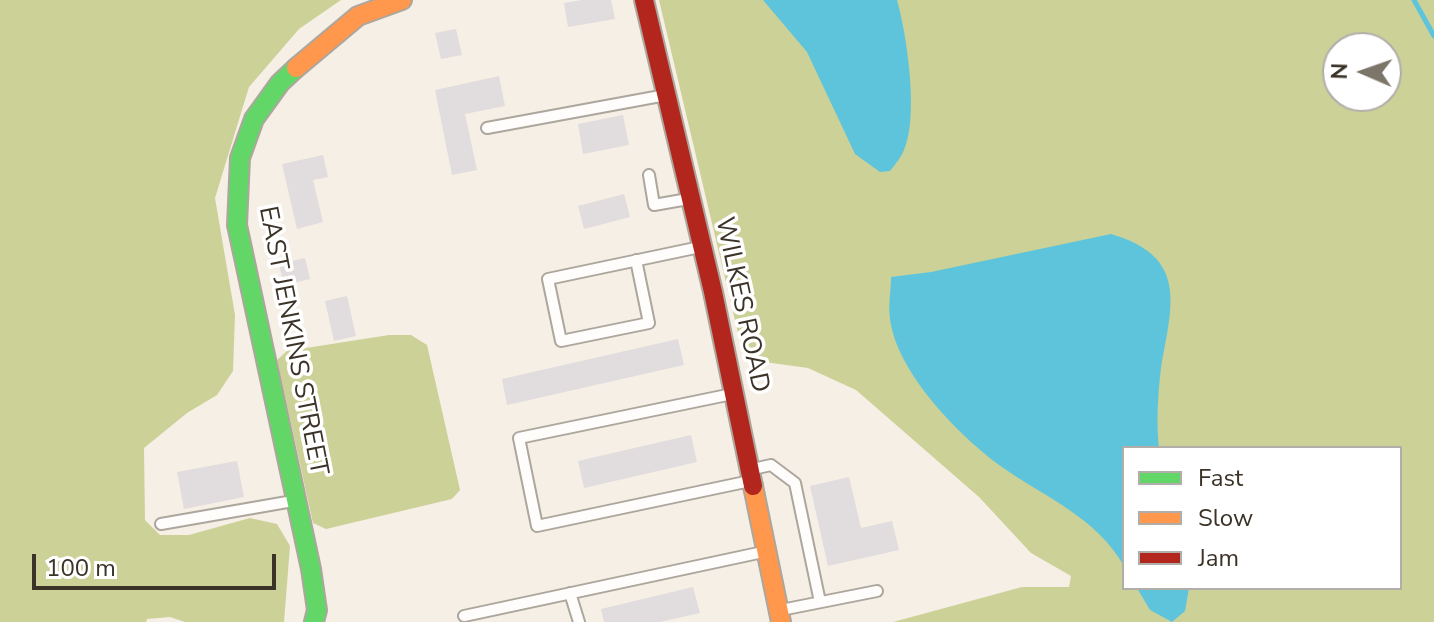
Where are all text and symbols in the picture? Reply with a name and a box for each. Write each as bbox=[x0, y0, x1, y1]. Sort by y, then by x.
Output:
north arrow bbox=[1322, 32, 1402, 112]
text: N bbox=[1325, 62, 1355, 80]
street label: EAST JENKINS STREET bbox=[251, 204, 333, 478]
street label: WILKES ROAD bbox=[707, 215, 775, 395]
legend bbox=[1122, 446, 1402, 590]
text: Fast bbox=[1198, 462, 1243, 494]
text: Slow bbox=[1198, 502, 1253, 534]
scale bar bbox=[36, 538, 280, 588]
text: Jam bbox=[1198, 542, 1239, 574]
text: 100 m bbox=[46, 552, 116, 584]

